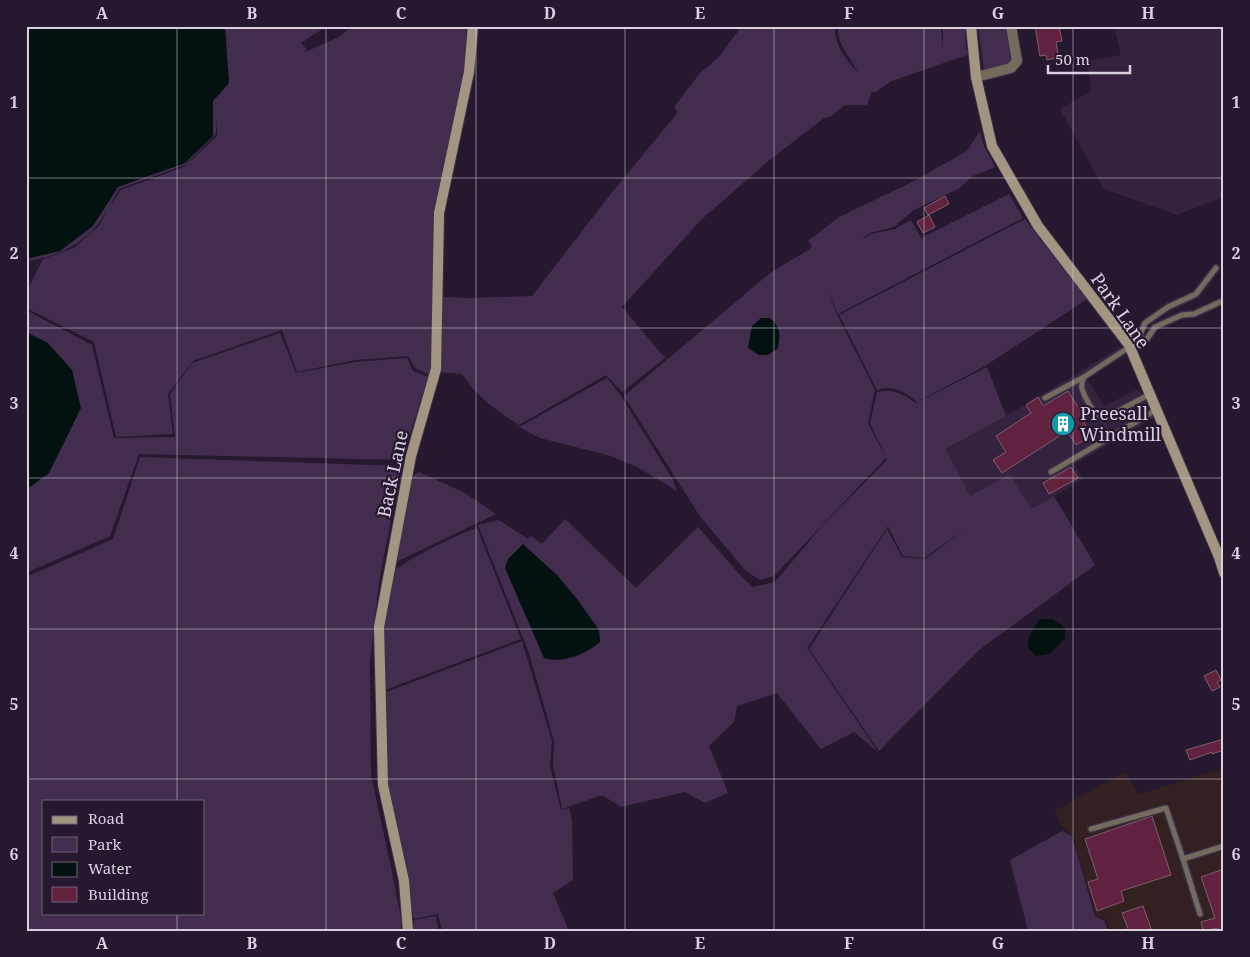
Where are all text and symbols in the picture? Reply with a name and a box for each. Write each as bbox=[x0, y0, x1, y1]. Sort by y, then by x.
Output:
text: A bbox=[96, 2, 109, 24]
text: B bbox=[247, 2, 258, 24]
text: C bbox=[396, 2, 407, 24]
text: D bbox=[544, 2, 556, 24]
text: E bbox=[695, 2, 705, 24]
text: F bbox=[844, 2, 854, 24]
text: G bbox=[992, 2, 1004, 24]
text: H bbox=[1141, 2, 1155, 24]
scale bar bbox=[1048, 42, 1130, 74]
text: 50 m bbox=[1055, 49, 1090, 69]
text: 1 bbox=[9, 91, 19, 113]
text: 1 bbox=[1231, 91, 1241, 113]
text: 2 bbox=[9, 242, 19, 264]
text: 2 bbox=[1231, 242, 1241, 264]
street label: Park Lane bbox=[1086, 268, 1156, 353]
text: 3 bbox=[9, 392, 19, 414]
text: 3 bbox=[1231, 392, 1241, 414]
place label: Preesall Windmill bbox=[1080, 401, 1162, 446]
building icon: Preesall Windmill bbox=[1050, 411, 1076, 437]
street label: Back Lane bbox=[371, 428, 413, 520]
text: 4 bbox=[9, 542, 19, 564]
text: 4 bbox=[1231, 542, 1241, 564]
text: 5 bbox=[9, 693, 19, 715]
text: 5 bbox=[1231, 693, 1241, 715]
legend bbox=[42, 800, 205, 914]
text: Road bbox=[88, 808, 124, 828]
text: Park bbox=[88, 834, 122, 854]
text: 6 bbox=[9, 843, 19, 865]
text: 6 bbox=[1231, 843, 1241, 865]
text: Water bbox=[88, 858, 131, 878]
text: Building bbox=[88, 884, 149, 904]
text: A bbox=[96, 932, 109, 954]
text: B bbox=[247, 932, 258, 954]
text: C bbox=[396, 932, 407, 954]
text: D bbox=[544, 932, 556, 954]
text: E bbox=[695, 932, 705, 954]
text: F bbox=[844, 932, 854, 954]
text: G bbox=[992, 932, 1004, 954]
text: H bbox=[1141, 932, 1155, 954]

